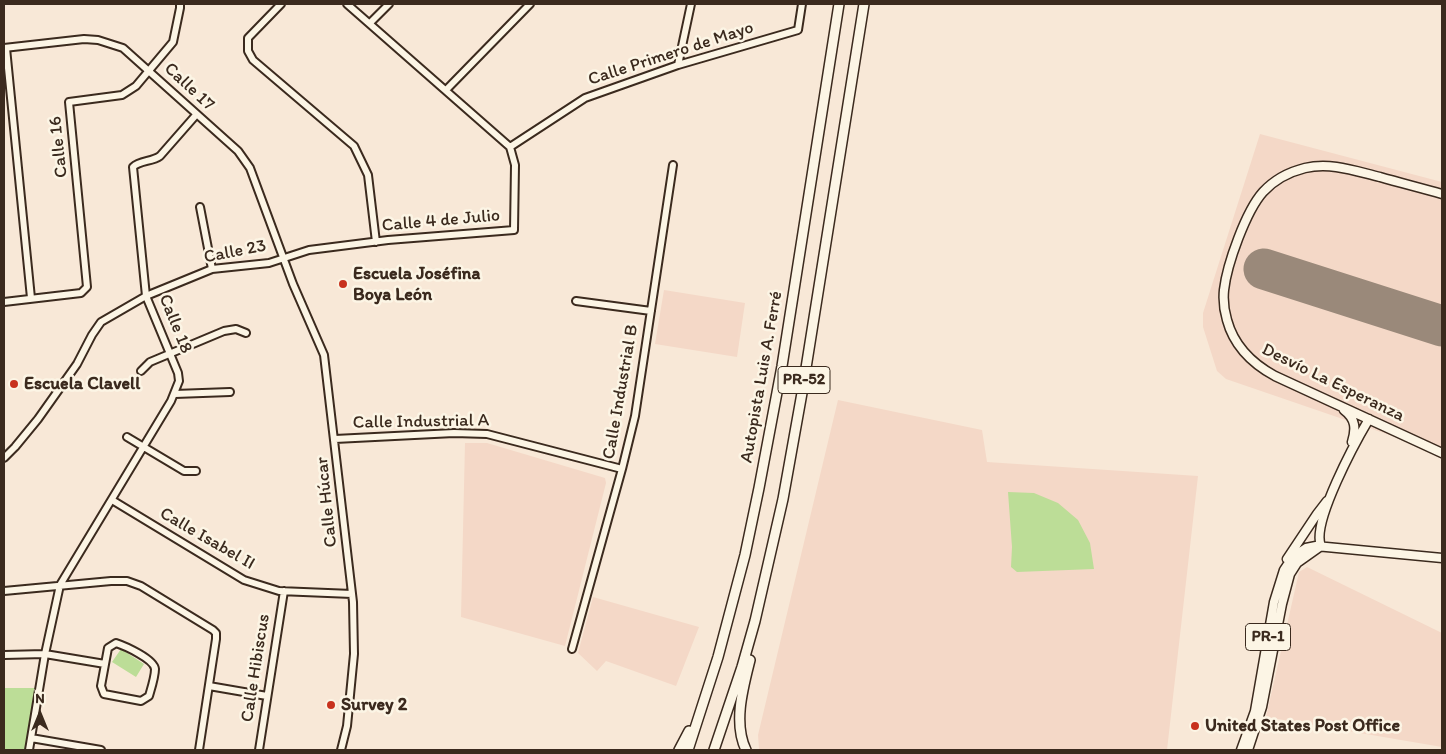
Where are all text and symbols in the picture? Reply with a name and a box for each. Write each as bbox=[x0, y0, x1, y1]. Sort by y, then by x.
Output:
street label: Calle Primero de Mayo bbox=[586, 17, 756, 91]
street label: Calle 17 bbox=[159, 58, 219, 116]
street label: Calle 16 bbox=[45, 115, 73, 179]
street label: Calle 4 de Julio bbox=[381, 205, 501, 237]
street label: Calle 23 bbox=[202, 235, 268, 269]
place label: Escuela Joséfina Boya León bbox=[353, 263, 480, 306]
marker: Escuela Joséfina Boya León bbox=[337, 278, 349, 290]
street label: Autopista Luis A. Ferré bbox=[736, 289, 788, 465]
street label: Calle 18 bbox=[153, 291, 197, 357]
street label: Calle Industrial B bbox=[599, 323, 643, 461]
street label: Desvío La Esperanza bbox=[1258, 339, 1408, 427]
road number: PR-52 bbox=[778, 366, 830, 394]
place label: Escuela Clavell bbox=[24, 373, 140, 395]
marker: Escuela Clavell bbox=[8, 378, 20, 390]
street label: Calle Industrial A bbox=[353, 410, 489, 434]
street label: Calle Húcar bbox=[312, 456, 342, 548]
street label: Calle Isabel II bbox=[156, 503, 258, 575]
street label: Calle Hibiscus bbox=[237, 612, 275, 724]
road number: PR-1 bbox=[1246, 624, 1290, 650]
north arrow bbox=[15, 689, 65, 739]
text: N bbox=[35, 690, 45, 707]
place label: Survey 2 bbox=[341, 694, 407, 716]
marker: Survey 2 bbox=[325, 699, 337, 711]
place label: United States Post Office bbox=[1205, 715, 1400, 737]
marker: United States Post Office bbox=[1189, 720, 1201, 732]

